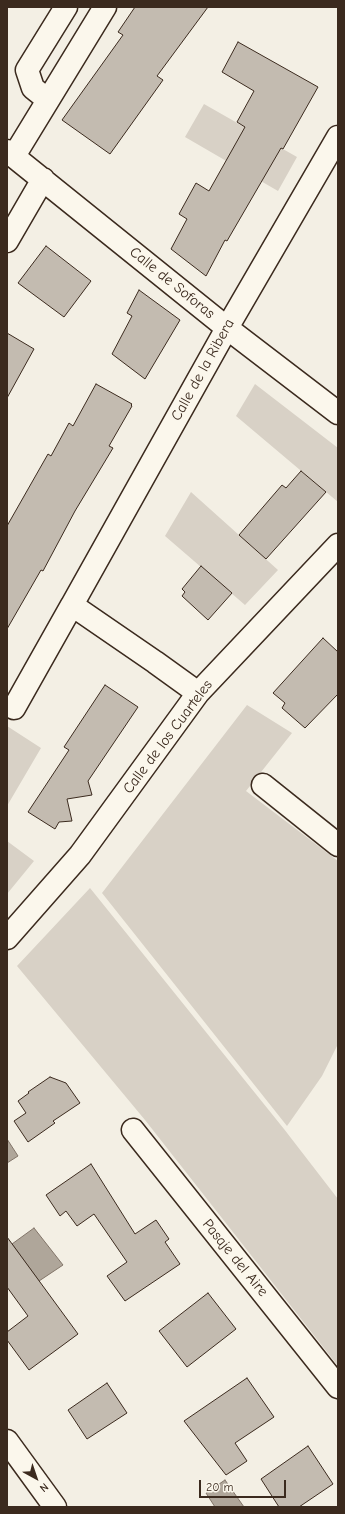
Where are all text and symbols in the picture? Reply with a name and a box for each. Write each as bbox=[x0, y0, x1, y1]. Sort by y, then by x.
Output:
street label: Calle de Soforas bbox=[126, 243, 218, 323]
street label: Calle de la Ribera bbox=[168, 316, 238, 424]
street label: Calle de los Cuarteles bbox=[119, 677, 217, 797]
street label: Pasaje del Aire bbox=[198, 1216, 272, 1300]
north arrow bbox=[16, 1458, 56, 1498]
scale bar bbox=[201, 1472, 288, 1498]
text: N bbox=[37, 1480, 51, 1495]
text: 20 m bbox=[206, 1480, 234, 1494]

